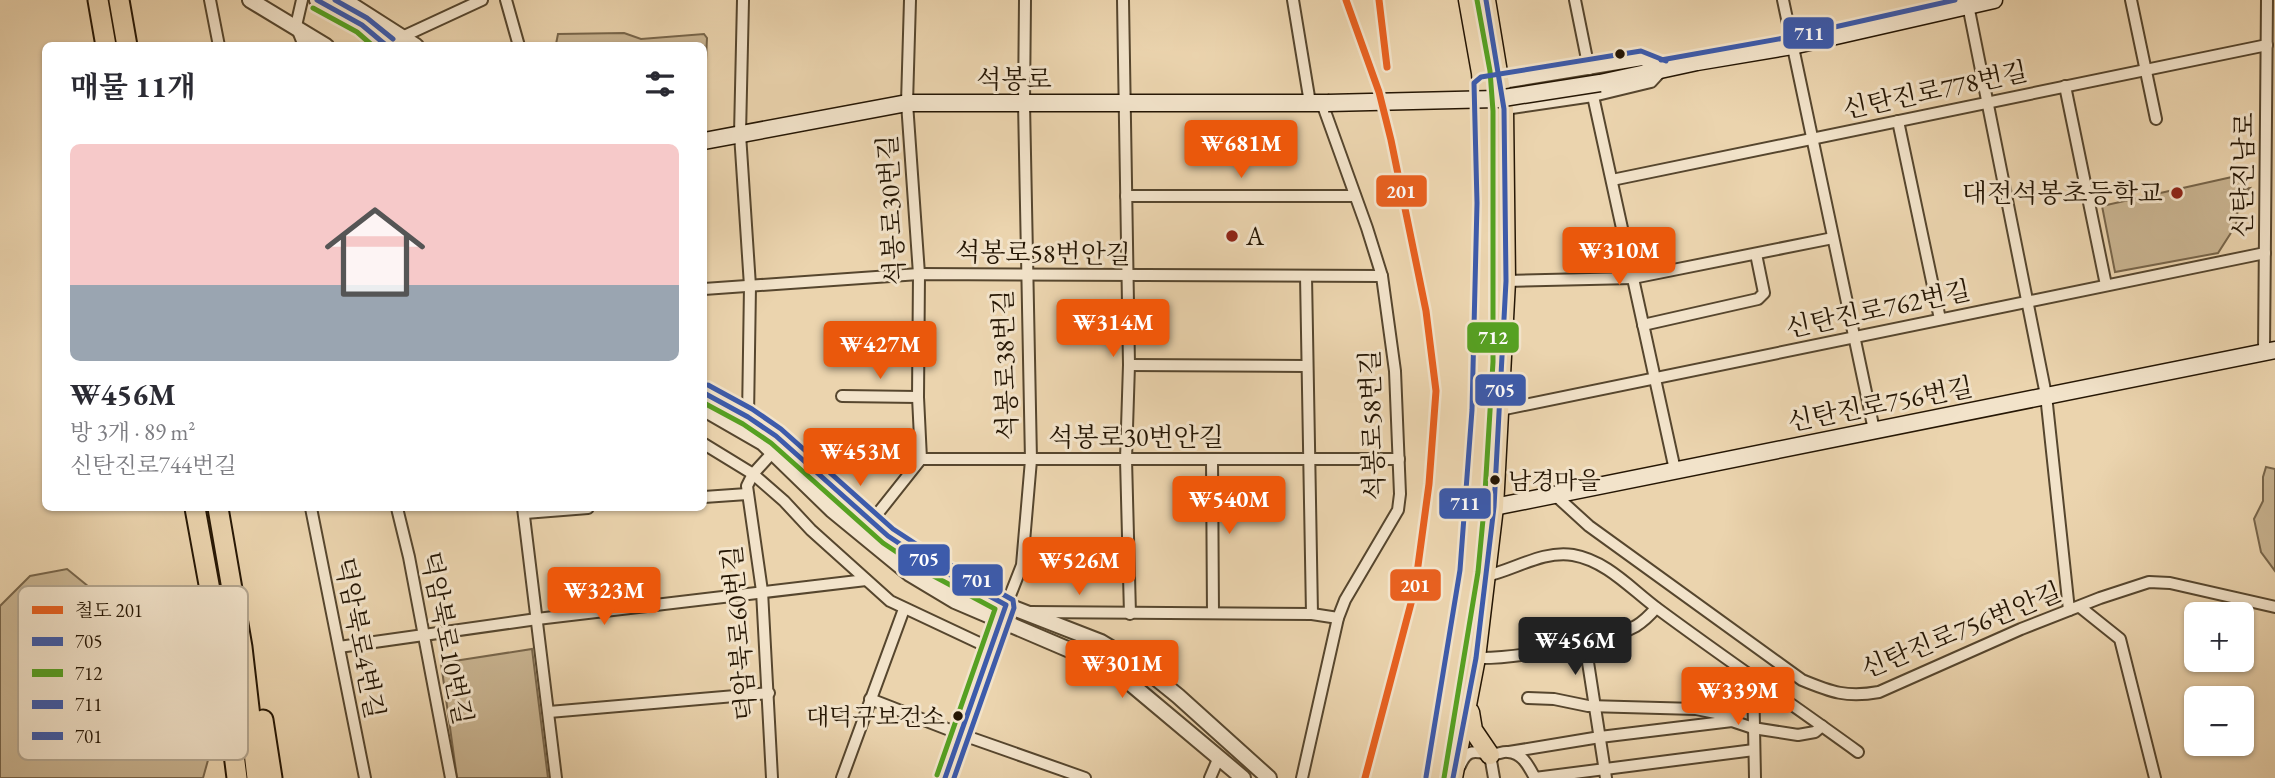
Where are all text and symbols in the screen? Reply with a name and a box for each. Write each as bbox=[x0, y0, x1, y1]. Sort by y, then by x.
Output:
line badge: 711 bbox=[1782, 16, 1835, 50]
text: 711 bbox=[1794, 21, 1824, 46]
unlabelled marker bbox=[1613, 47, 1627, 61]
street label: 신탄진로778번길 bbox=[1839, 54, 2031, 126]
street label: 석봉로 bbox=[976, 62, 1052, 96]
icon: filters bbox=[641, 65, 679, 103]
text: 매물 11개 bbox=[70, 67, 196, 106]
street label: 신탄진남로 bbox=[2225, 112, 2261, 238]
pin: ₩681M bbox=[1192, 120, 1290, 180]
text: ₩681M bbox=[1200, 128, 1282, 158]
street label: 석봉로30번길 bbox=[870, 134, 912, 286]
line badge: 201 bbox=[1375, 174, 1428, 208]
place label: 대전석봉초등학교 bbox=[1962, 176, 2163, 210]
text: 201 bbox=[1386, 179, 1416, 204]
marker: 대전석봉초등학교 bbox=[2169, 185, 2185, 201]
icon: home bbox=[312, 189, 438, 315]
place label: A bbox=[1245, 219, 1265, 253]
marker: A bbox=[1224, 228, 1240, 244]
pin: ₩310M bbox=[1570, 228, 1668, 287]
street label: 석봉로58번안길 bbox=[955, 234, 1131, 272]
text: ₩310M bbox=[1578, 235, 1660, 265]
street label: 신탄진로762번길 bbox=[1782, 273, 1974, 345]
street label: 석봉로38번길 bbox=[985, 289, 1025, 441]
pin: ₩314M bbox=[1064, 300, 1162, 359]
text: ₩314M bbox=[1072, 307, 1154, 337]
line badge: 712 bbox=[1466, 321, 1520, 354]
pin: ₩427M bbox=[831, 322, 929, 381]
text: 712 bbox=[1478, 325, 1508, 350]
text: ₩427M bbox=[839, 329, 921, 359]
street label: 석봉로58번길 bbox=[1352, 349, 1392, 501]
street label: 신탄진로756번길 bbox=[1784, 369, 1976, 439]
line badge: 705 bbox=[1474, 373, 1527, 407]
text: ₩456M bbox=[70, 375, 176, 414]
text: 705 bbox=[1485, 378, 1515, 403]
text: 방 3개 · 89 m² bbox=[70, 417, 195, 447]
street label: 석봉로30번안길 bbox=[1048, 420, 1224, 454]
pin: ₩453M bbox=[811, 428, 909, 488]
text: ₩453M bbox=[819, 436, 901, 466]
text: 신탄진로744번길 bbox=[70, 450, 236, 480]
place label: 남경마을 bbox=[1508, 465, 1601, 496]
marker: 남경마을 bbox=[1488, 473, 1502, 487]
pin: ₩540M bbox=[1180, 476, 1278, 536]
text: ₩540M bbox=[1188, 484, 1270, 514]
line badge: 711 bbox=[1438, 487, 1492, 520]
text: 711 bbox=[1450, 491, 1480, 516]
pin: ₩526M bbox=[1030, 538, 1128, 597]
line badge: 705 bbox=[897, 543, 951, 577]
street label: 덕암북로60번길 bbox=[714, 544, 764, 722]
text: ₩526M bbox=[1038, 545, 1120, 575]
text: 705 bbox=[909, 547, 939, 572]
street label: 덕암북로10번길 bbox=[414, 549, 480, 727]
street label: 덕암북로4번길 bbox=[328, 555, 392, 721]
line badge: 701 bbox=[951, 563, 1004, 597]
pin: ₩323M bbox=[555, 568, 653, 627]
text: 701 bbox=[962, 568, 992, 593]
line badge: 201 bbox=[1389, 568, 1442, 602]
text: 201 bbox=[1400, 573, 1430, 598]
street label: 신탄진로756번안길 bbox=[1856, 574, 2066, 686]
text: ₩323M bbox=[563, 575, 645, 605]
legend bbox=[18, 586, 248, 760]
text: 철도 201 bbox=[75, 598, 143, 623]
map controls bbox=[2184, 602, 2254, 756]
button: + bbox=[2184, 602, 2254, 672]
pin: ₩456M bbox=[1526, 618, 1624, 677]
text: ₩456M bbox=[1534, 625, 1616, 655]
text: 705 bbox=[75, 629, 102, 654]
pin: ₩301M bbox=[1073, 640, 1171, 700]
text: ₩301M bbox=[1081, 648, 1163, 678]
text: 712 bbox=[75, 661, 102, 686]
pin: ₩339M bbox=[1689, 668, 1787, 727]
text: ₩339M bbox=[1697, 675, 1779, 705]
button: − bbox=[2184, 686, 2254, 756]
text: 711 bbox=[75, 692, 102, 717]
place label: 대덕구보건소 bbox=[806, 701, 945, 732]
marker: 대덕구보건소 bbox=[951, 709, 965, 723]
text: 701 bbox=[75, 724, 102, 749]

